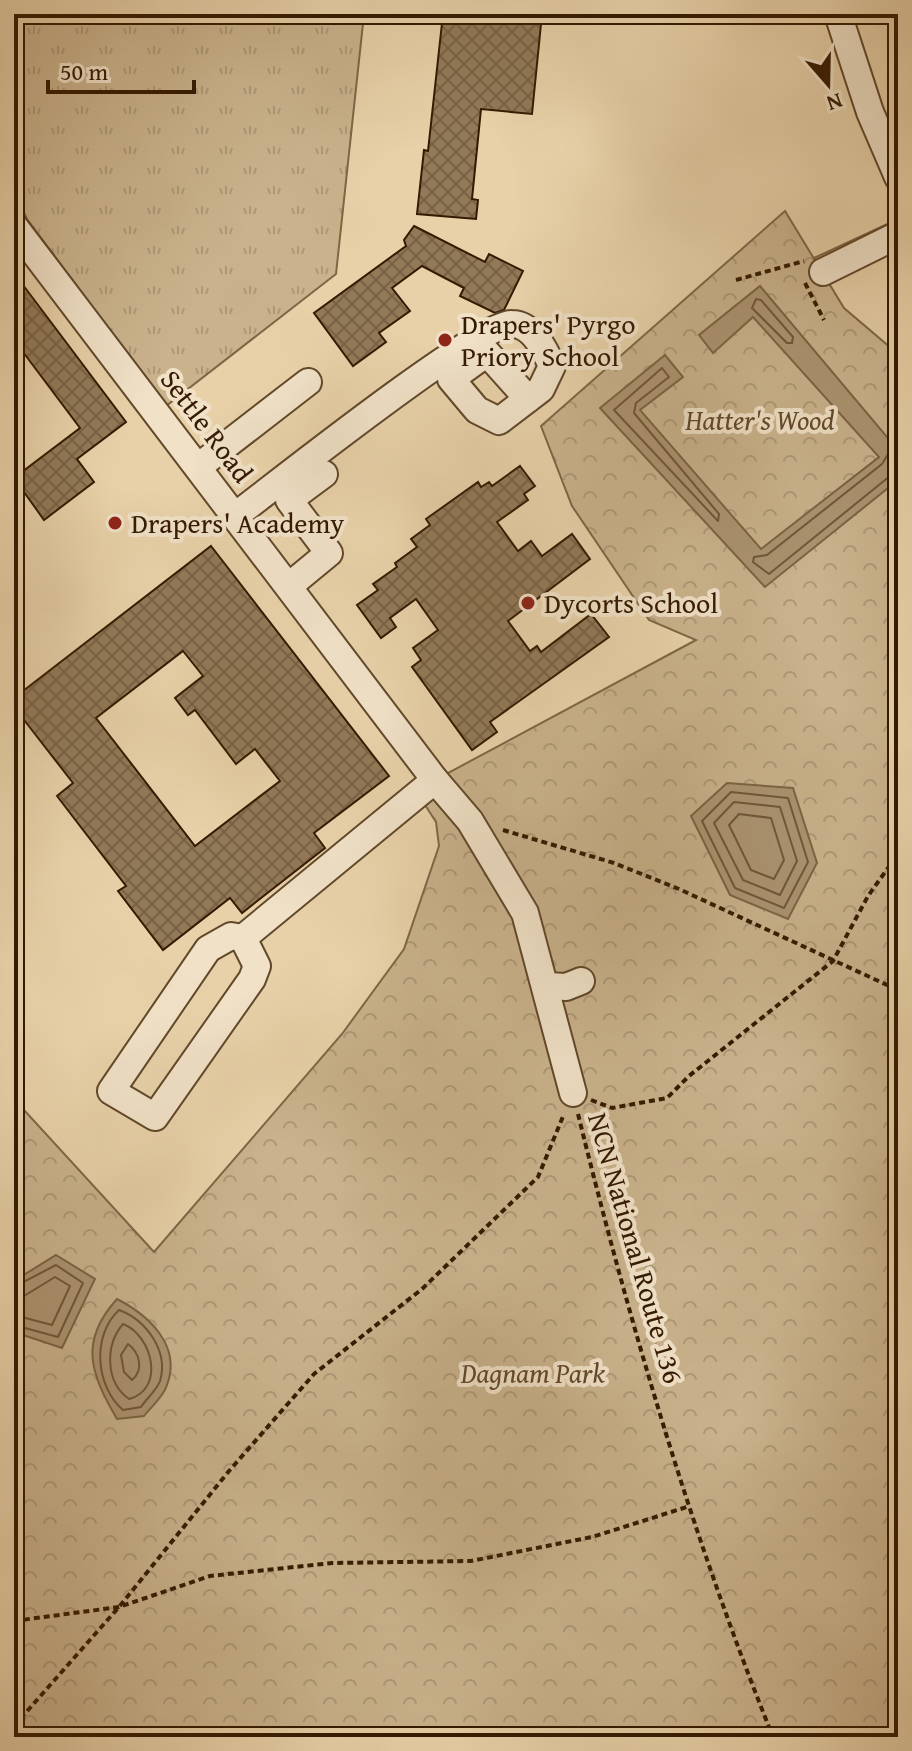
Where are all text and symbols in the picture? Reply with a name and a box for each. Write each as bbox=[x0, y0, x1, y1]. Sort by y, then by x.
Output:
scale bar bbox=[48, 44, 194, 94]
north arrow bbox=[788, 44, 868, 124]
text: 50 m bbox=[60, 54, 108, 89]
text: N bbox=[822, 85, 847, 120]
place label: Drapers' Pyrgo Priory School bbox=[461, 303, 636, 376]
marker: Drapers' Pyrgo Priory School bbox=[436, 331, 454, 349]
street label: Settle Road bbox=[151, 361, 264, 491]
park label: Hatter's Wood bbox=[684, 399, 835, 440]
place label: Drapers' Academy bbox=[131, 502, 344, 543]
marker: Drapers' Academy bbox=[106, 514, 124, 532]
place label: Dycorts School bbox=[544, 582, 718, 623]
marker: Dycorts School bbox=[519, 594, 537, 612]
street label: NCN National Route 136 bbox=[578, 1108, 695, 1388]
park label: Dagnam Park bbox=[460, 1352, 605, 1393]

